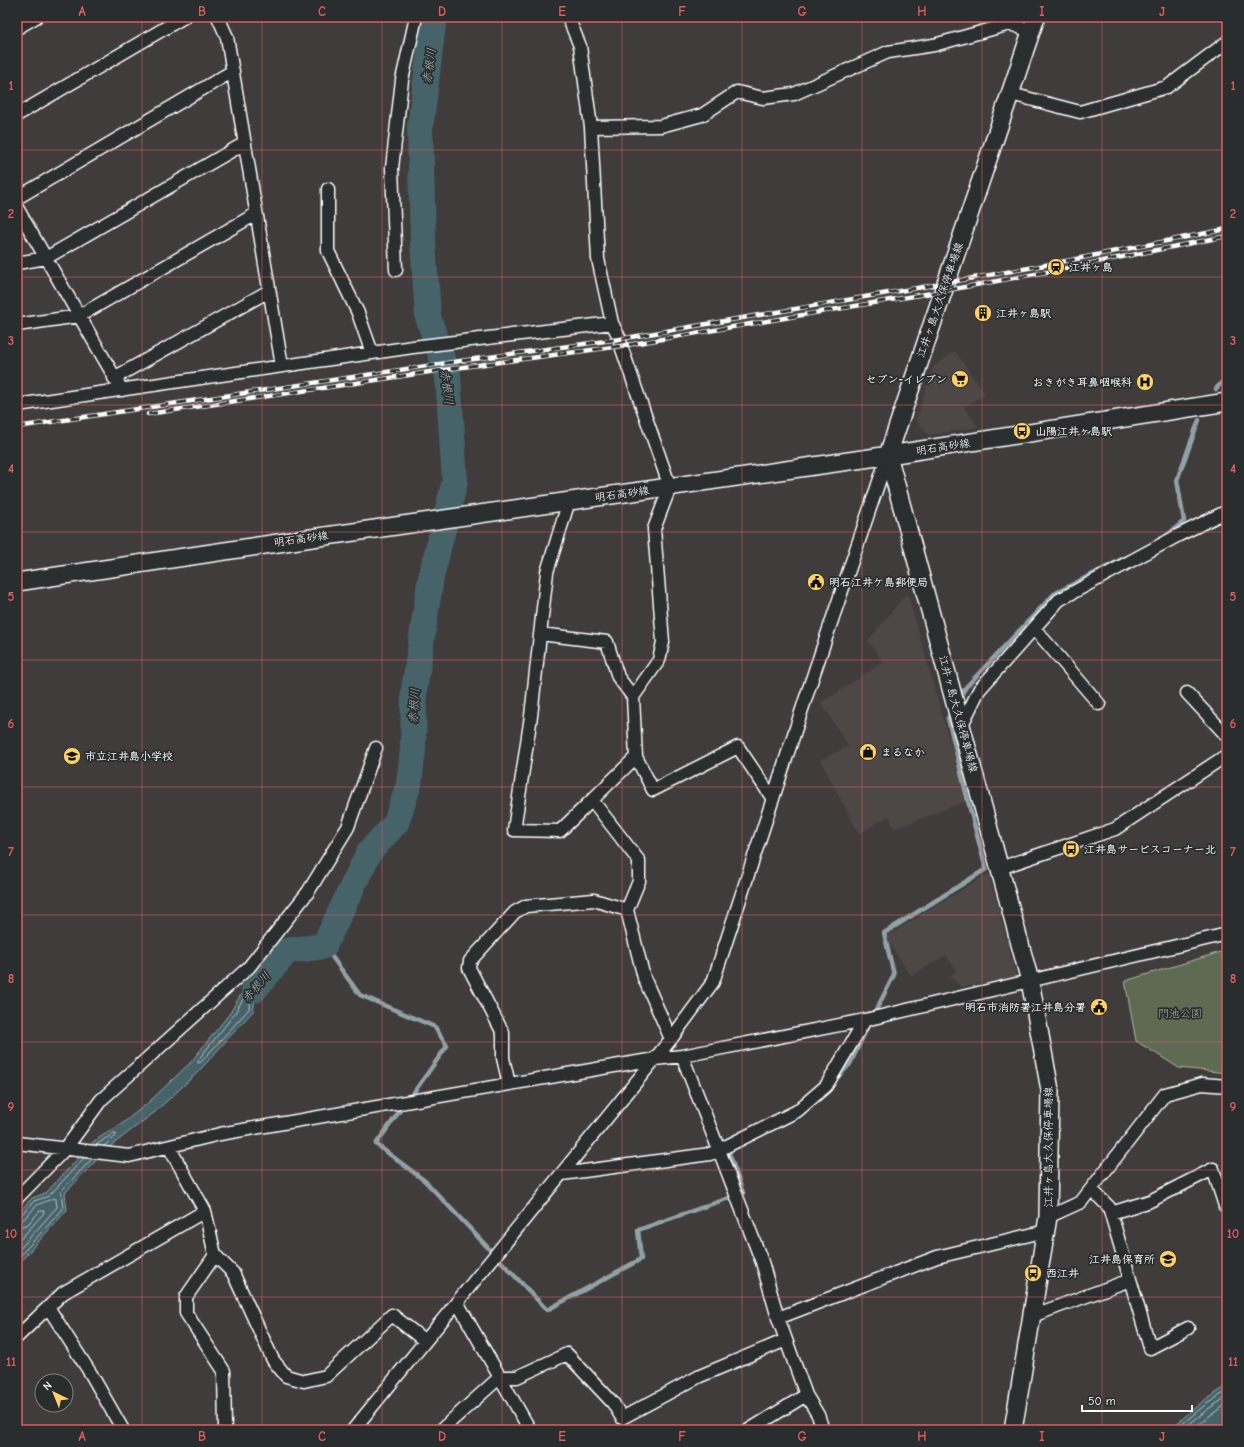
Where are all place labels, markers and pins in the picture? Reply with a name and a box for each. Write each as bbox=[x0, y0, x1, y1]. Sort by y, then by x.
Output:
station icon: 江井ヶ島 bbox=[1046, 257, 1066, 277]
place label: 江井ヶ島 bbox=[1069, 261, 1113, 274]
building icon: 江井ヶ島駅 bbox=[973, 303, 993, 323]
place label: 江井ヶ島駅 bbox=[996, 307, 1052, 320]
supermarket icon: セブン-イレブン bbox=[950, 369, 970, 389]
hospital icon: おきがき耳鼻咽喉科 bbox=[1135, 372, 1155, 392]
place label: セブン-イレブン bbox=[866, 373, 947, 386]
place label: おきがき耳鼻咽喉科 bbox=[1033, 376, 1132, 389]
bus stop icon: 山陽江井ヶ島駅 bbox=[1012, 421, 1032, 441]
place label: 山陽江井ヶ島駅 bbox=[1035, 425, 1113, 438]
public building icon: 明石江井ケ島郵便局 bbox=[806, 572, 826, 592]
place label: 明石江井ケ島郵便局 bbox=[829, 576, 928, 589]
shop icon: まるなか bbox=[858, 742, 878, 762]
school or university icon: 市立江井島小学校 bbox=[62, 746, 82, 766]
place label: まるなか bbox=[881, 746, 925, 759]
place label: 市立江井島小学校 bbox=[85, 750, 173, 763]
bus stop icon: 江井島サービスコーナー北 bbox=[1061, 839, 1081, 859]
place label: 江井島サービスコーナー北 bbox=[1084, 843, 1216, 856]
public building icon: 明石市消防署江井島分署 bbox=[1089, 997, 1109, 1017]
place label: 明石市消防署江井島分署 bbox=[965, 1001, 1086, 1014]
school or university icon: 江井島保育所 bbox=[1158, 1249, 1178, 1269]
place label: 江井島保育所 bbox=[1089, 1253, 1155, 1266]
bus stop icon: 西江井 bbox=[1023, 1263, 1043, 1283]
place label: 西江井 bbox=[1046, 1267, 1079, 1280]

